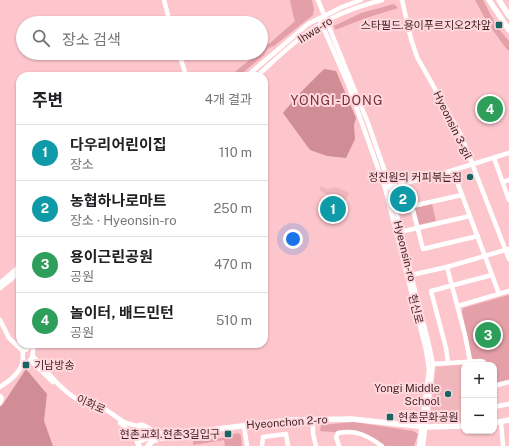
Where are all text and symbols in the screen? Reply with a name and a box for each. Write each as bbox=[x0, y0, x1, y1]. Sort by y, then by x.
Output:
street label: Ihwa-ro bbox=[296, 15, 334, 45]
search box bbox=[16, 16, 268, 60]
place label: 스타필드.용이푸르지오2차앞 bbox=[361, 19, 491, 31]
marker: 스타필드.용이푸르지오2차앞 bbox=[494, 20, 504, 30]
icon: search bbox=[30, 27, 52, 49]
text: 장소 검색 bbox=[62, 31, 121, 48]
street label: Hyeonsin 3-gil bbox=[431, 89, 475, 161]
text: 주변 bbox=[32, 90, 63, 110]
text: 4개 결과 bbox=[205, 92, 252, 107]
district label: YONGI-DONG bbox=[291, 93, 383, 108]
pin: 4 bbox=[477, 94, 503, 124]
text: 다우리어린이집 bbox=[70, 136, 167, 153]
text: 1 bbox=[42, 145, 48, 160]
text: 110 m bbox=[219, 145, 252, 160]
text: 장소 bbox=[70, 157, 94, 172]
place label: 정진원의 커피볶는집 bbox=[368, 171, 462, 183]
marker: 정진원의 커피볶는집 bbox=[465, 172, 475, 182]
pin: 2 bbox=[390, 184, 416, 214]
text: 농협하나로마트 bbox=[70, 192, 167, 209]
pin: 1 bbox=[320, 194, 346, 224]
text: 2 bbox=[41, 201, 49, 216]
text: 250 m bbox=[214, 201, 252, 216]
text: 장소 · Hyeonsin-ro bbox=[70, 213, 177, 228]
street label: Hyeonsin-ro bbox=[392, 219, 418, 283]
your location bbox=[283, 229, 303, 249]
text: 용이근린공원 bbox=[70, 248, 153, 265]
text: 3 bbox=[41, 257, 49, 272]
text: 470 m bbox=[214, 257, 252, 272]
text: 공원 bbox=[70, 269, 94, 284]
street label: 현신로 bbox=[407, 293, 425, 325]
text: 놀이터, 배드민턴 bbox=[70, 304, 174, 321]
text: 4 bbox=[41, 313, 49, 328]
text: 510 m bbox=[216, 313, 252, 328]
pin: 3 bbox=[475, 320, 501, 350]
text: 공원 bbox=[70, 325, 94, 340]
place label: 기남방송 bbox=[34, 359, 74, 371]
marker: 기남방송 bbox=[21, 360, 31, 370]
map controls bbox=[461, 362, 497, 434]
button: + bbox=[461, 362, 497, 398]
place label: Yongi Middle School bbox=[374, 382, 440, 407]
marker: Yongi Middle School bbox=[443, 389, 453, 399]
street label: 이화로 bbox=[75, 392, 107, 416]
button: − bbox=[461, 398, 497, 434]
place label: 현촌문화공원 bbox=[398, 411, 459, 423]
marker: 현촌문화공원 bbox=[385, 412, 395, 422]
street label: Hyeonchon 2-ro bbox=[246, 413, 328, 431]
place label: 현촌교회.현촌3길입구 bbox=[120, 428, 220, 440]
marker: 현촌교회.현촌3길입구 bbox=[223, 429, 233, 439]

